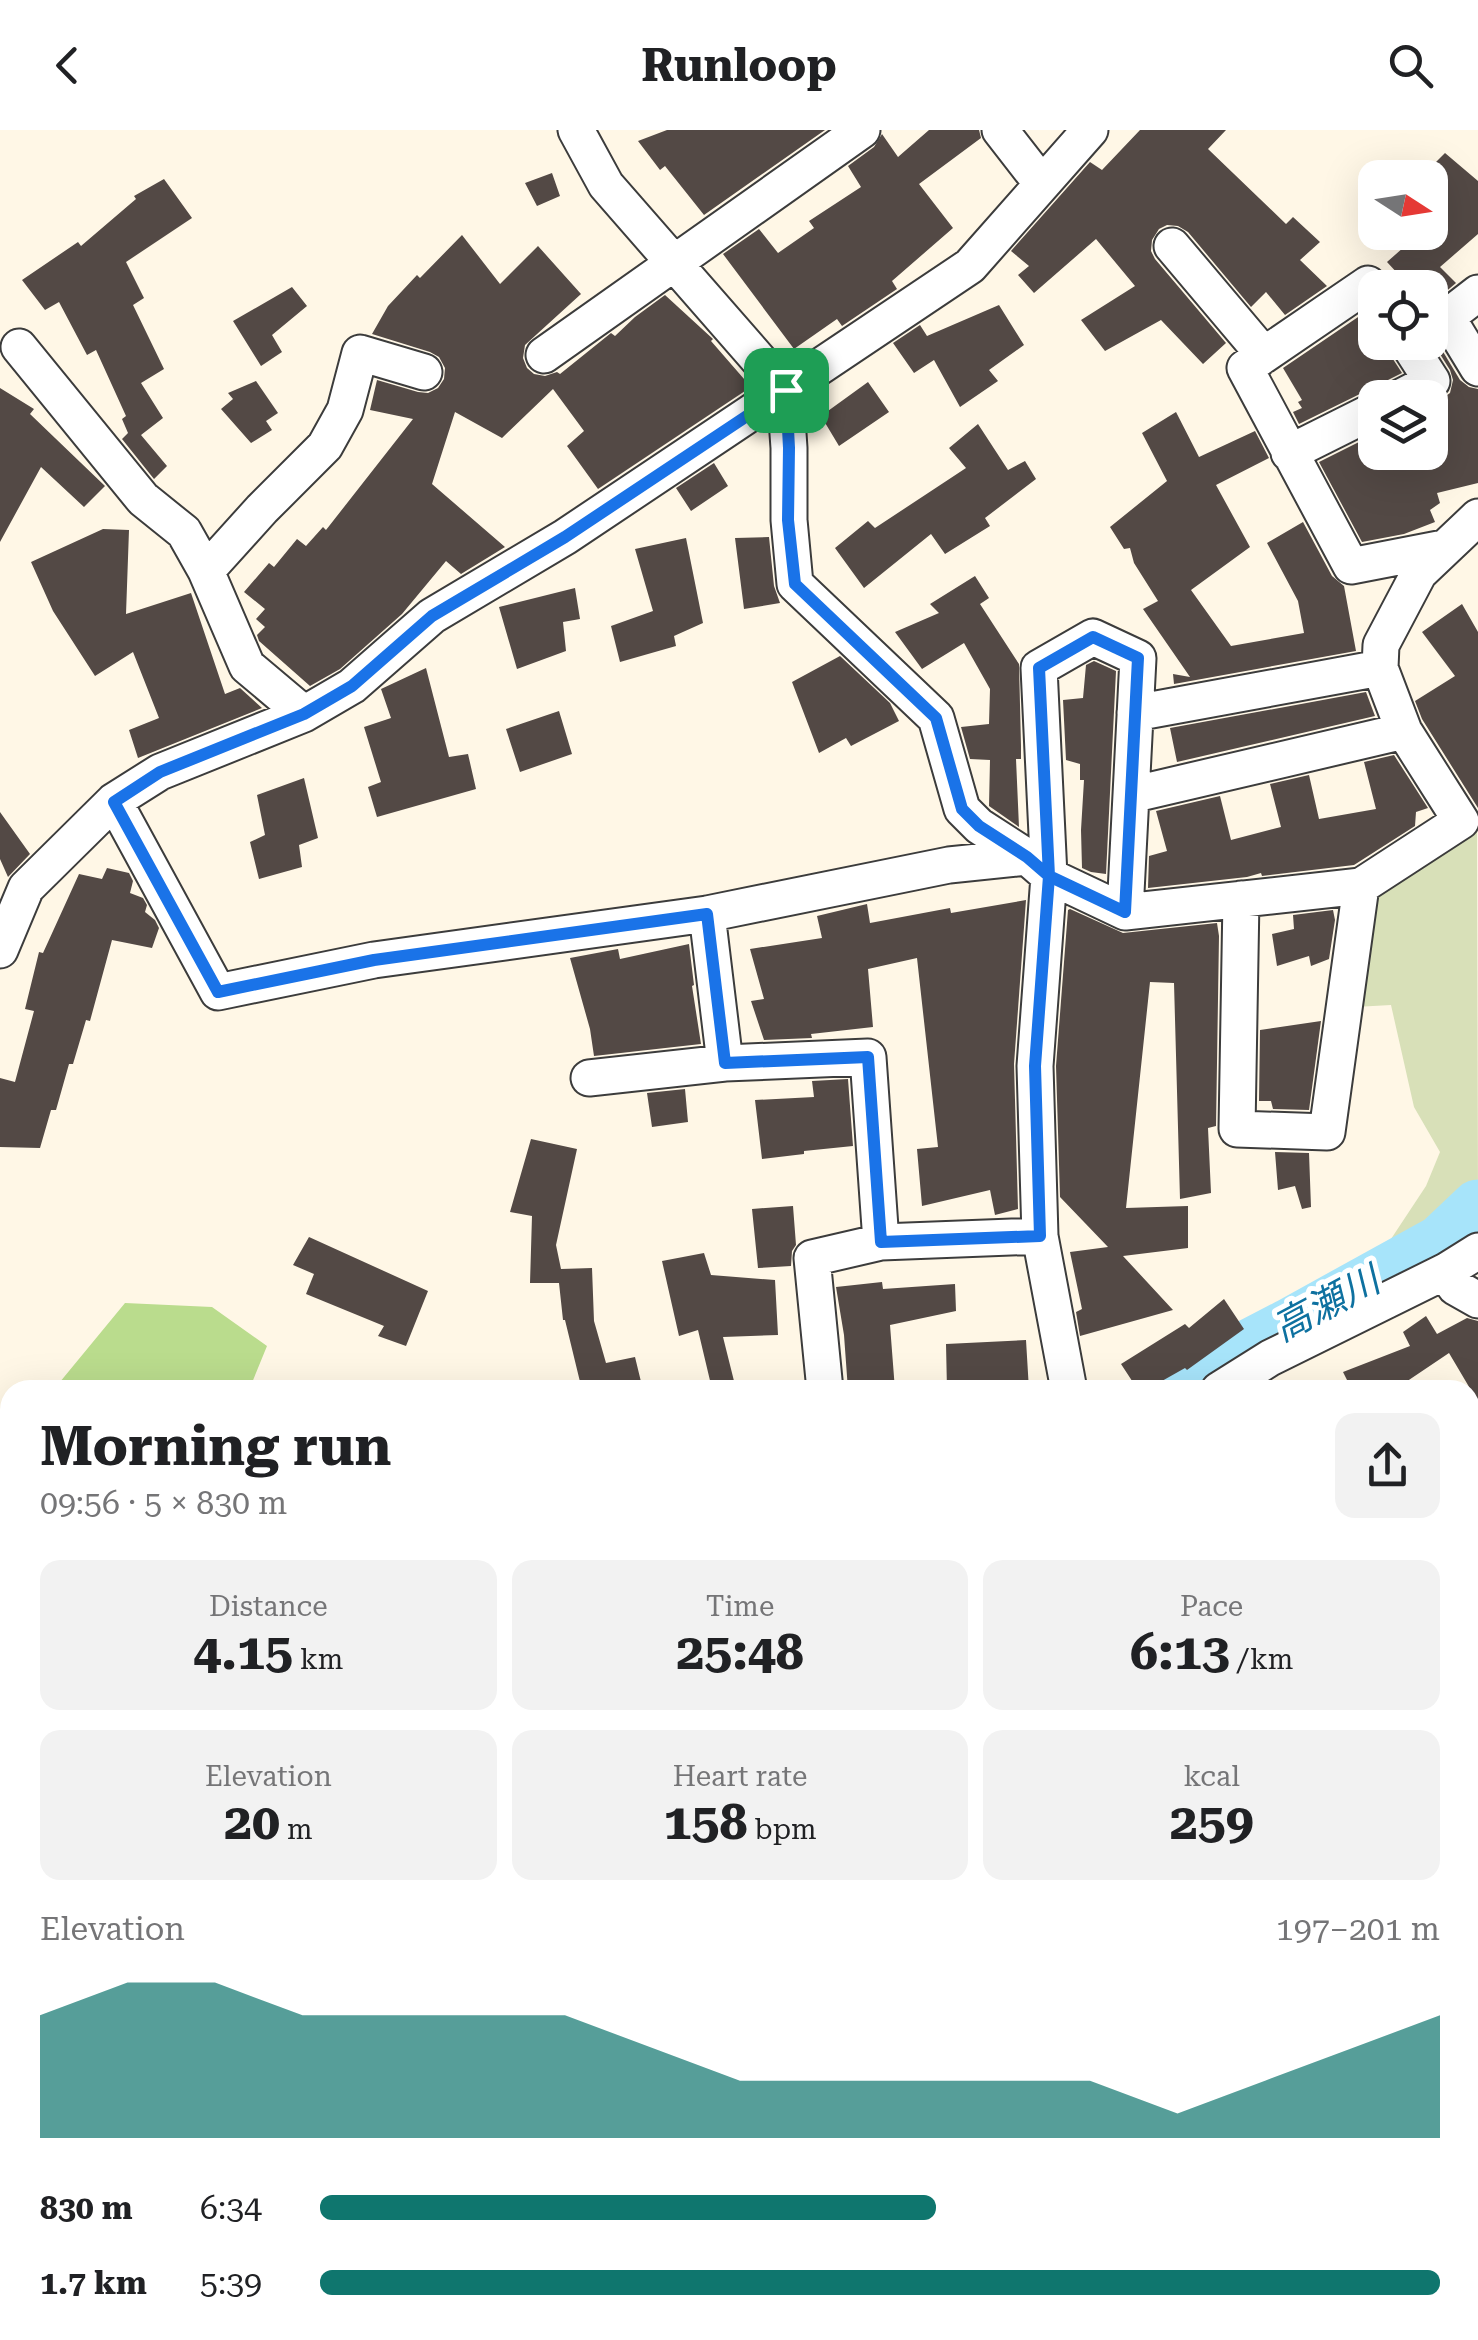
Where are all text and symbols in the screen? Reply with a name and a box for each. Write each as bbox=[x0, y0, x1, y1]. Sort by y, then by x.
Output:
icon: back bbox=[40, 38, 95, 93]
icon: search bbox=[1383, 38, 1438, 93]
text: Runloop bbox=[641, 39, 837, 92]
north arrow bbox=[1358, 160, 1448, 250]
map controls bbox=[1358, 160, 1448, 470]
button: locate bbox=[1358, 270, 1448, 360]
pin bbox=[744, 348, 829, 433]
icon: arrive bbox=[759, 363, 814, 418]
button: layers bbox=[1358, 380, 1448, 470]
water label: 高瀬川 bbox=[1265, 1256, 1390, 1350]
button: share bbox=[1335, 1413, 1440, 1518]
text: Morning run bbox=[40, 1414, 391, 1478]
text: 09:56 · 5 × 830 m bbox=[40, 1484, 287, 1522]
text: Distance bbox=[209, 1590, 328, 1623]
text: Time bbox=[706, 1590, 774, 1623]
text: Pace bbox=[1180, 1590, 1243, 1623]
text: 4.15 bbox=[193, 1623, 293, 1681]
text: 25:48 bbox=[676, 1623, 804, 1681]
text: 6:13 bbox=[1130, 1623, 1230, 1681]
text: km bbox=[293, 1643, 343, 1676]
text: /km bbox=[1230, 1643, 1293, 1676]
text: Elevation bbox=[205, 1760, 332, 1793]
text: Heart rate bbox=[673, 1760, 807, 1793]
text: kcal bbox=[1183, 1760, 1240, 1793]
text: 20 bbox=[224, 1793, 280, 1851]
text: 158 bbox=[663, 1793, 747, 1851]
text: 259 bbox=[1170, 1793, 1254, 1851]
text: m bbox=[280, 1813, 313, 1846]
text: bpm bbox=[747, 1813, 816, 1846]
text: Elevation bbox=[40, 1910, 185, 1948]
text: 197–201 m bbox=[1276, 1910, 1440, 1948]
text: 830 m bbox=[40, 2189, 133, 2227]
text: 6:34 bbox=[200, 2189, 262, 2227]
text: 1.7 km bbox=[40, 2264, 147, 2302]
text: 5:39 bbox=[200, 2264, 262, 2302]

